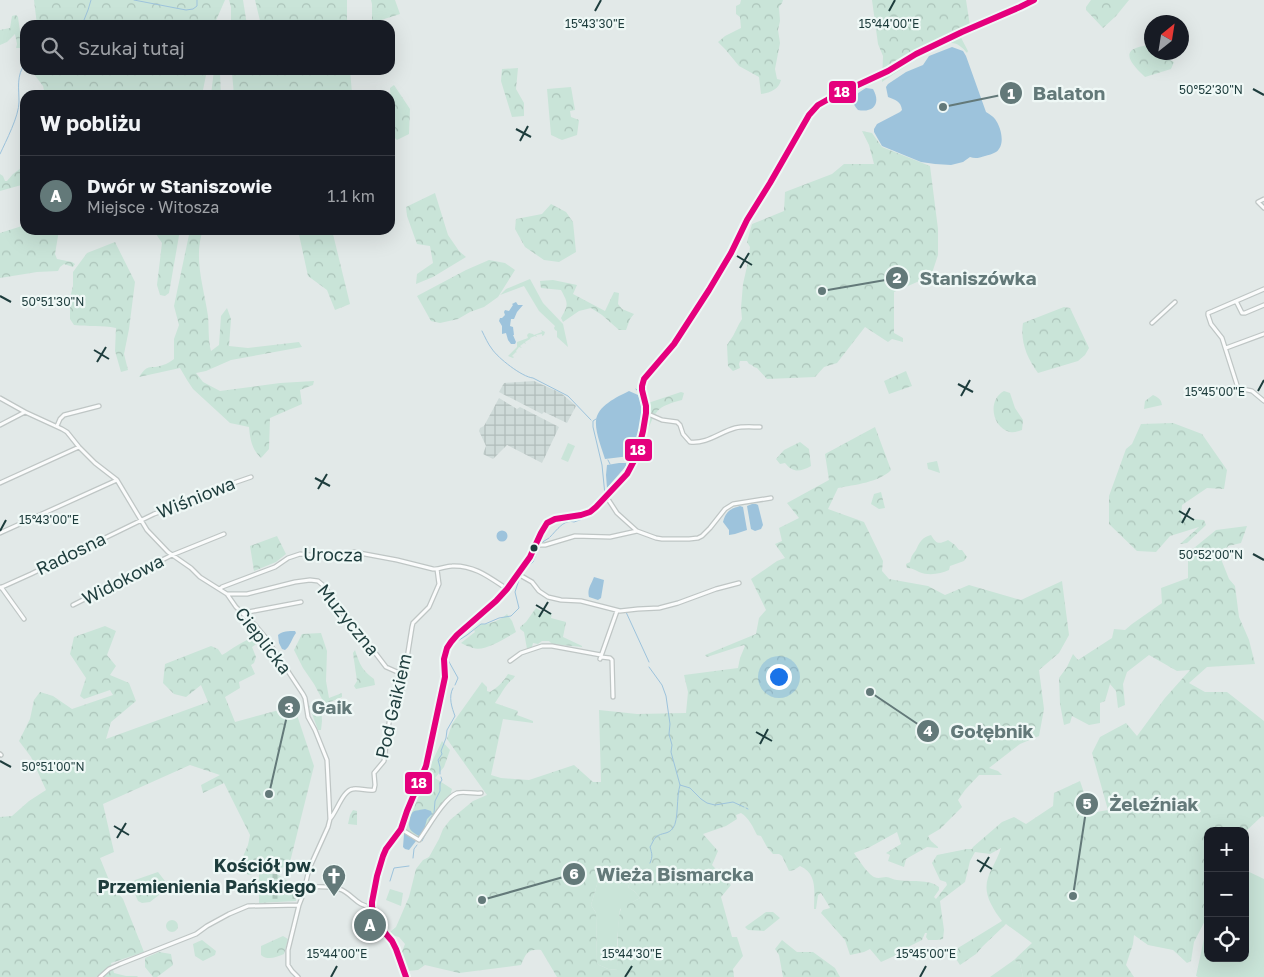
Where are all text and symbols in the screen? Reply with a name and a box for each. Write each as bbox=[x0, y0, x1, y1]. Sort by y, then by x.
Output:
north arrow bbox=[1144, 15, 1189, 60]
text: 15°43'30"E bbox=[565, 16, 625, 31]
text: 15°44'00"E bbox=[859, 16, 919, 31]
search box bbox=[20, 20, 395, 75]
icon: search bbox=[38, 34, 66, 62]
text: Szukaj tutaj bbox=[78, 36, 185, 59]
callout: Balaton bbox=[998, 76, 1116, 110]
line badge: 18 bbox=[828, 80, 857, 104]
text: Balaton bbox=[1033, 81, 1105, 104]
text: 50°52'30"N bbox=[1179, 82, 1243, 97]
text: 18 bbox=[834, 83, 850, 100]
text: 1 bbox=[1007, 84, 1015, 102]
text: W pobliżu bbox=[40, 110, 141, 136]
text: Dwór w Staniszowie bbox=[87, 174, 272, 197]
text: A bbox=[50, 186, 62, 206]
text: 1.1 km bbox=[327, 186, 375, 206]
text: Miejsce · Witosza bbox=[87, 197, 219, 217]
callout: Staniszówka bbox=[884, 261, 1046, 295]
text: Staniszówka bbox=[919, 266, 1037, 289]
text: 2 bbox=[892, 268, 902, 286]
text: 50°51'30"N bbox=[22, 294, 84, 309]
text: 15°45'00"E bbox=[1185, 384, 1245, 399]
line badge: 18 bbox=[624, 438, 653, 462]
text: 18 bbox=[630, 441, 646, 458]
street label: Wiśniowa bbox=[153, 471, 238, 523]
text: 15°43'00"E bbox=[19, 512, 79, 527]
street label: Radosna bbox=[32, 527, 109, 579]
street label: Urocza bbox=[303, 542, 363, 566]
unlabelled marker bbox=[529, 543, 539, 553]
text: 50°52'00"N bbox=[1179, 547, 1243, 562]
street label: Widokowa bbox=[78, 549, 167, 609]
street label: Muzyczna bbox=[313, 579, 384, 660]
street label: Cieplicka bbox=[231, 602, 297, 678]
street label: Pod Gaikiem bbox=[370, 651, 416, 760]
your location bbox=[766, 664, 792, 690]
callout: Gaik bbox=[277, 690, 363, 724]
text: Gaik bbox=[311, 695, 353, 718]
text: 3 bbox=[284, 698, 294, 716]
callout: Gołębnik bbox=[916, 714, 1044, 748]
text: Gołębnik bbox=[950, 719, 1034, 742]
text: 4 bbox=[923, 721, 933, 739]
text: 50°51'00"N bbox=[21, 759, 85, 774]
line badge: 18 bbox=[404, 771, 433, 795]
text: 18 bbox=[411, 774, 427, 791]
callout: Żeleźniak bbox=[1075, 787, 1209, 821]
text: Żeleźniak bbox=[1110, 792, 1198, 815]
text: 5 bbox=[1082, 794, 1092, 812]
map controls bbox=[1204, 827, 1249, 962]
button: + bbox=[1204, 827, 1249, 872]
place label: Kościół pw. Przemienienia Pańskiego bbox=[97, 854, 316, 897]
callout: Wieża Bismarcka bbox=[561, 857, 764, 891]
text: Wieża Bismarcka bbox=[596, 862, 754, 885]
church icon: Kościół pw. Przemienienia Pańskiego bbox=[321, 863, 347, 897]
text: 6 bbox=[569, 864, 579, 882]
button: − bbox=[1204, 872, 1249, 917]
pin: A bbox=[354, 906, 386, 944]
button: locate bbox=[1204, 917, 1249, 962]
text: 15°44'00"E bbox=[307, 946, 367, 961]
text: 15°44'30"E bbox=[602, 946, 662, 961]
text: 15°45'00"E bbox=[896, 946, 956, 961]

